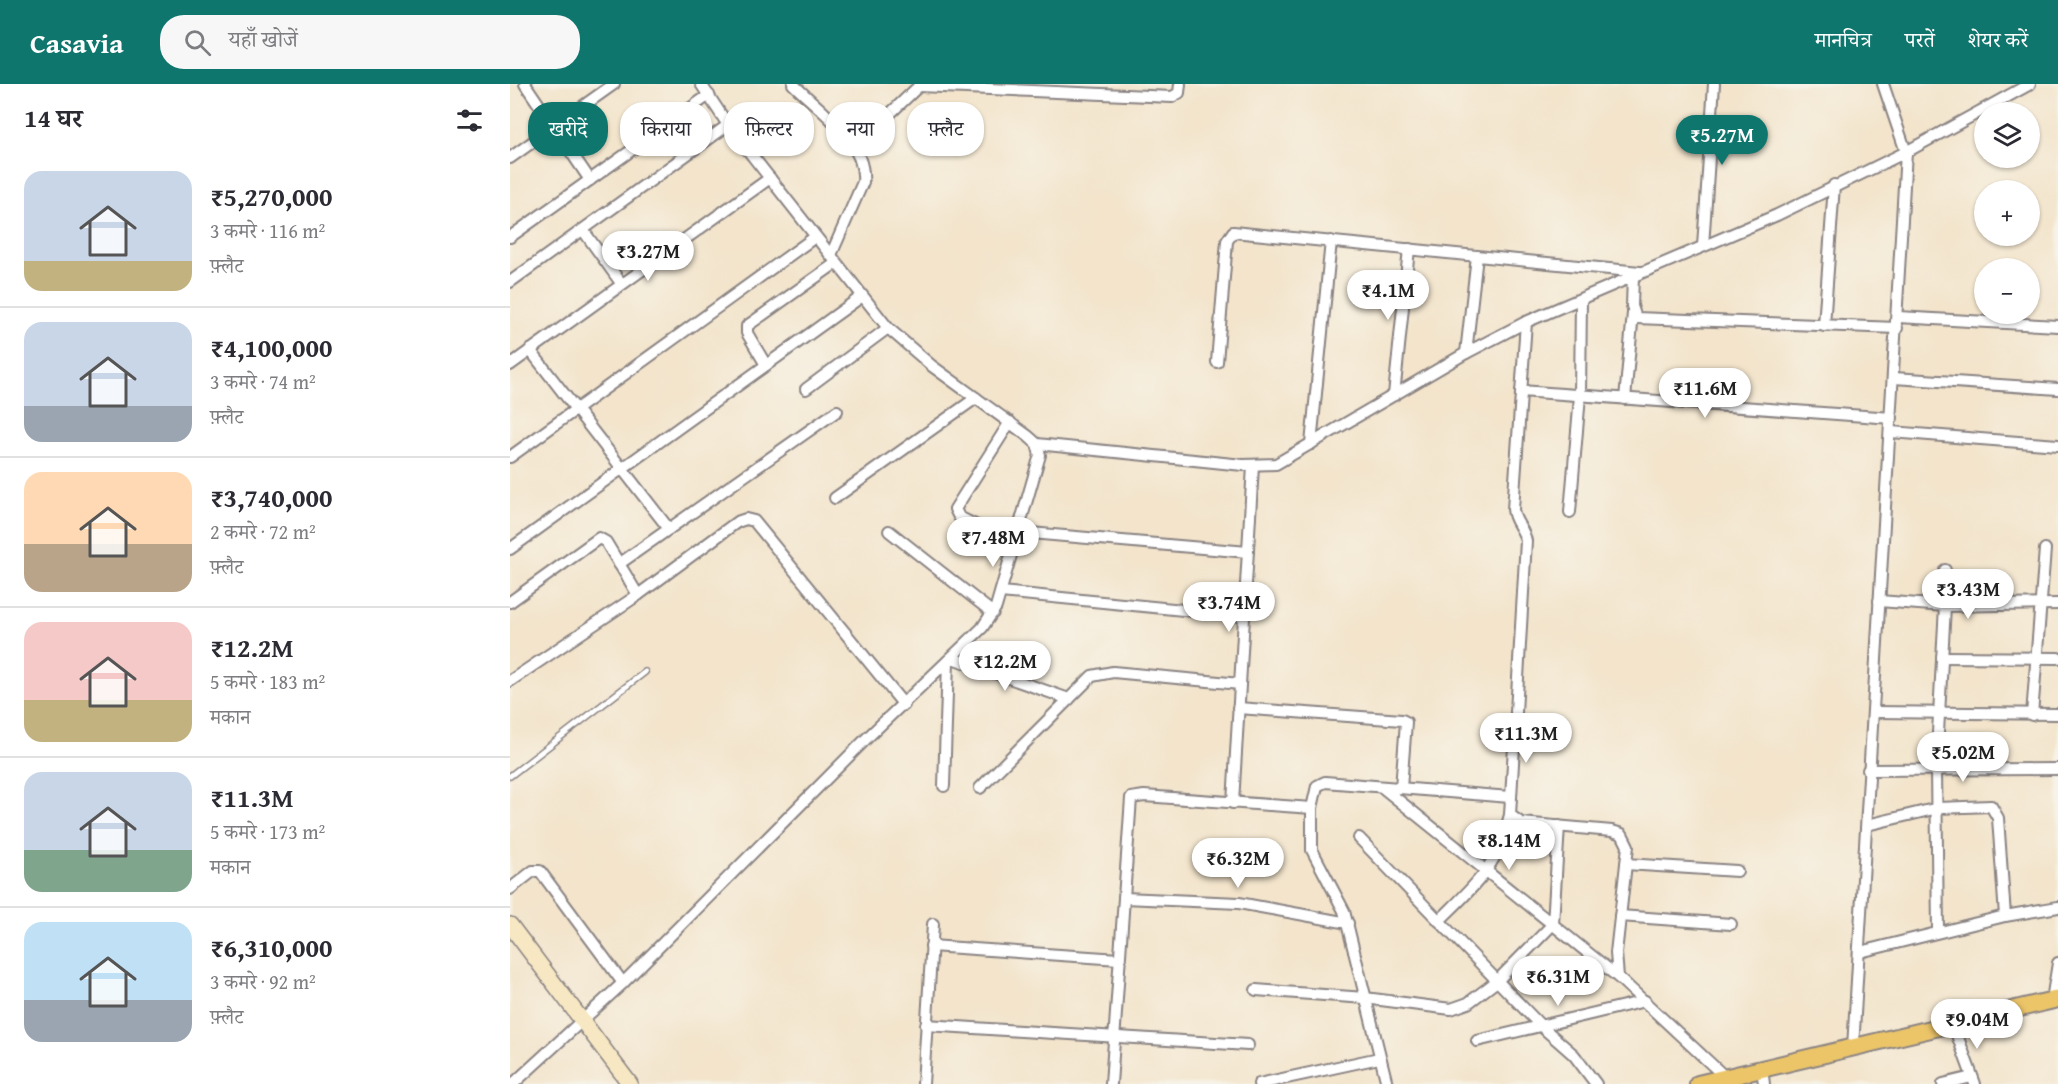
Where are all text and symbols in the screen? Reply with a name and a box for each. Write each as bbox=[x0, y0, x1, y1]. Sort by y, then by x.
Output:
search box bbox=[160, 15, 580, 69]
text: Casavia bbox=[30, 22, 124, 63]
text: यहाँ खोजें bbox=[229, 23, 298, 55]
text: मानचित्र bbox=[1815, 24, 1872, 55]
text: परतें bbox=[1905, 24, 1935, 55]
text: शेयर करें bbox=[1968, 24, 2028, 55]
icon: search bbox=[181, 26, 214, 59]
text: 14 घर bbox=[24, 98, 82, 137]
chip: खरीदें bbox=[528, 102, 608, 156]
chip: किराया bbox=[620, 102, 712, 156]
chip: फ़िल्टर bbox=[724, 102, 814, 156]
chip: नया bbox=[826, 102, 895, 156]
chip: फ़्लैट bbox=[907, 102, 984, 156]
map controls bbox=[1974, 102, 2040, 324]
button: layers bbox=[1974, 102, 2040, 168]
icon: filters bbox=[453, 104, 486, 137]
pin: ₹5.27M bbox=[1673, 115, 1771, 166]
text: ₹5.27M bbox=[1690, 120, 1754, 149]
text: ₹5,270,000 bbox=[210, 177, 332, 216]
button: + bbox=[1974, 180, 2040, 246]
icon: home bbox=[72, 195, 144, 267]
text: 3 कमरे · 116 m² bbox=[210, 216, 325, 245]
pin: ₹3.27M bbox=[599, 231, 697, 282]
text: ₹3.27M bbox=[616, 236, 680, 265]
text: फ़्लैट bbox=[210, 251, 243, 280]
button: − bbox=[1974, 258, 2040, 324]
pin: ₹4.1M bbox=[1346, 270, 1430, 321]
text: ₹4.1M bbox=[1361, 275, 1415, 304]
text: ₹4,100,000 bbox=[210, 328, 332, 367]
icon: home bbox=[72, 346, 144, 418]
text: 3 कमरे · 74 m² bbox=[210, 367, 316, 396]
pin: ₹11.6M bbox=[1656, 368, 1754, 419]
text: ₹11.6M bbox=[1673, 373, 1737, 402]
text: फ़्लैट bbox=[210, 402, 243, 431]
text: ₹3,740,000 bbox=[210, 478, 332, 517]
icon: home bbox=[72, 496, 144, 568]
text: 2 कमरे · 72 m² bbox=[210, 517, 316, 546]
pin: ₹7.48M bbox=[944, 517, 1042, 568]
text: ₹7.48M bbox=[961, 522, 1025, 551]
text: फ़्लैट bbox=[210, 552, 243, 581]
pin: ₹3.43M bbox=[1919, 569, 2017, 620]
text: ₹3.43M bbox=[1936, 574, 2000, 603]
pin: ₹3.74M bbox=[1180, 582, 1278, 633]
text: ₹3.74M bbox=[1197, 587, 1261, 616]
text: ₹12.2M bbox=[210, 628, 294, 667]
pin: ₹12.2M bbox=[956, 641, 1054, 692]
icon: home bbox=[72, 646, 144, 718]
text: ₹12.2M bbox=[973, 646, 1037, 675]
text: 5 कमरे · 183 m² bbox=[210, 667, 325, 696]
text: मकान bbox=[210, 702, 251, 731]
pin: ₹11.3M bbox=[1477, 713, 1575, 764]
text: ₹11.3M bbox=[1494, 718, 1558, 747]
pin: ₹5.02M bbox=[1914, 732, 2012, 783]
text: ₹5.02M bbox=[1931, 737, 1995, 766]
text: ₹11.3M bbox=[210, 778, 294, 817]
icon: home bbox=[72, 796, 144, 868]
text: 5 कमरे · 173 m² bbox=[210, 817, 325, 846]
pin: ₹8.14M bbox=[1460, 820, 1558, 871]
text: ₹8.14M bbox=[1477, 825, 1541, 854]
pin: ₹6.32M bbox=[1189, 838, 1287, 889]
text: ₹6.32M bbox=[1206, 843, 1270, 872]
text: मकान bbox=[210, 852, 251, 881]
text: ₹6,310,000 bbox=[210, 928, 332, 967]
icon: home bbox=[72, 946, 144, 1018]
pin: ₹6.31M bbox=[1509, 956, 1607, 1007]
text: ₹6.31M bbox=[1526, 961, 1590, 990]
text: 3 कमरे · 92 m² bbox=[210, 967, 316, 996]
pin: ₹9.04M bbox=[1928, 999, 2026, 1050]
text: फ़्लैट bbox=[210, 1002, 243, 1031]
text: ₹9.04M bbox=[1945, 1004, 2009, 1033]

